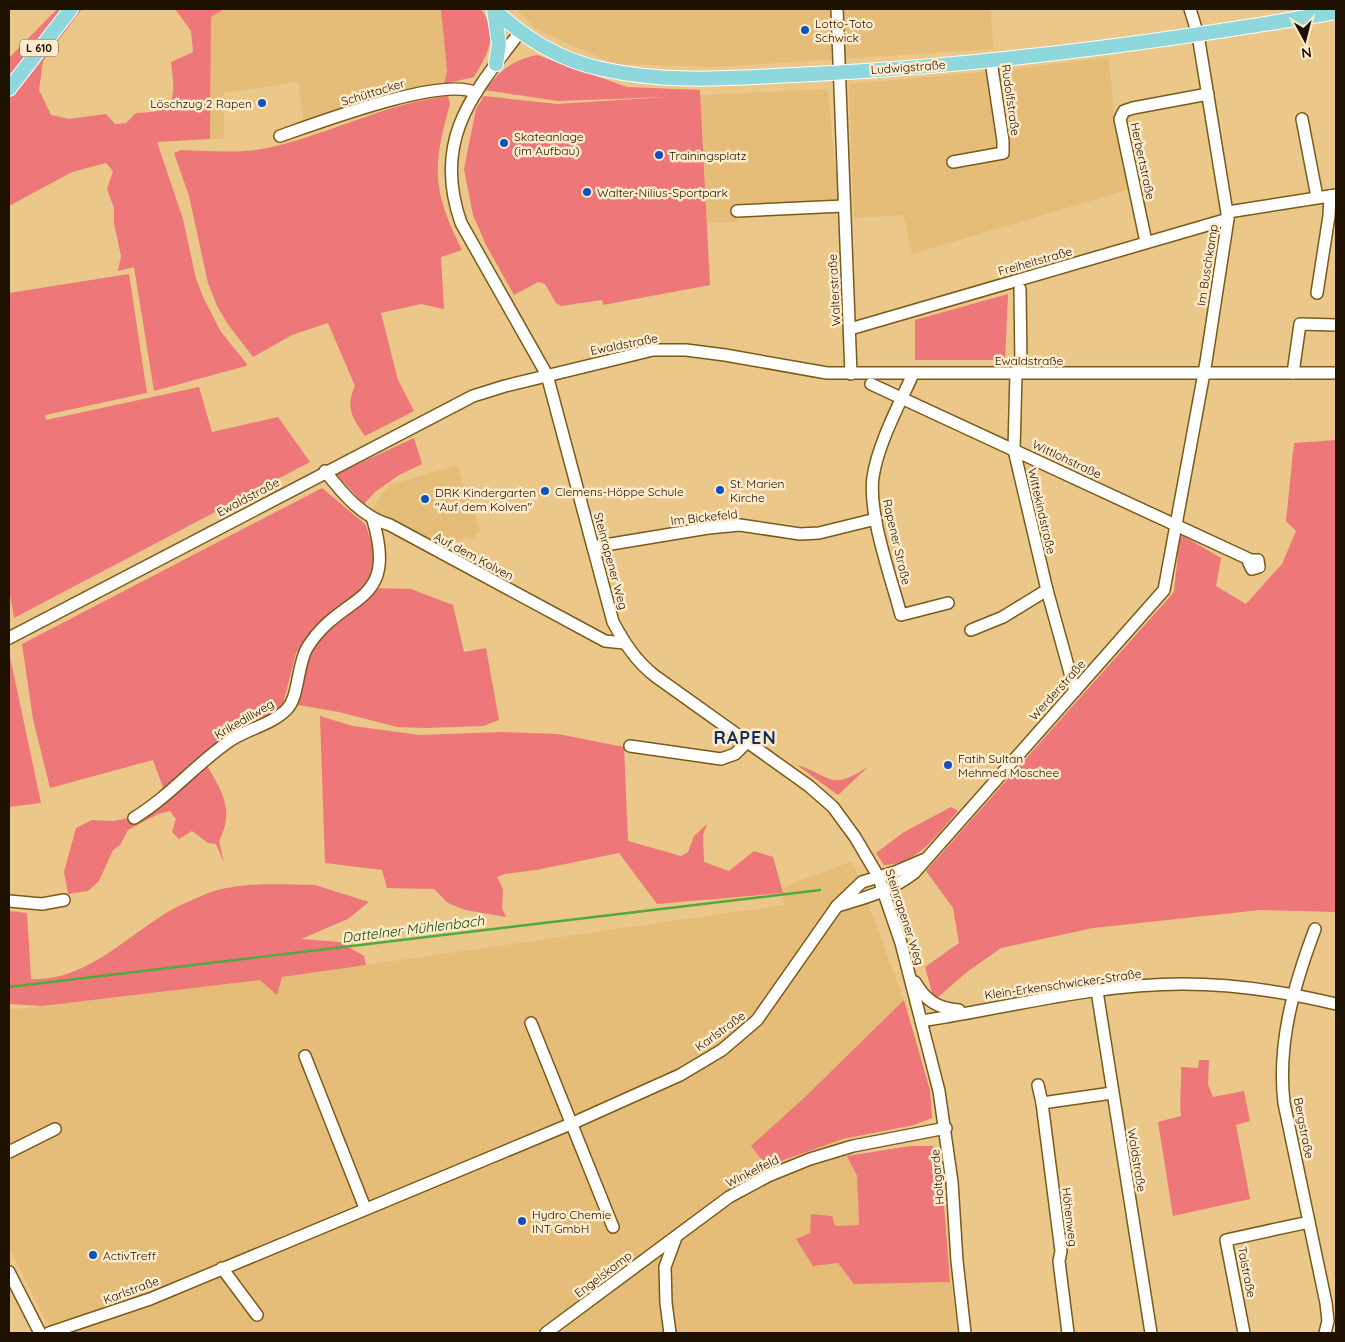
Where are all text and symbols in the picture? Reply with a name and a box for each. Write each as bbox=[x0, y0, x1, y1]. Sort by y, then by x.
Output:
north arrow bbox=[1280, 15, 1330, 65]
place label: Lotto-Toto Schwick bbox=[815, 16, 873, 45]
marker: Lotto-Toto Schwick bbox=[799, 24, 811, 36]
road number: L 610 bbox=[20, 40, 58, 56]
text: N bbox=[1300, 43, 1313, 62]
street label: Ludwigstraße bbox=[870, 57, 946, 77]
street label: Rudolfstraße bbox=[999, 63, 1023, 137]
street label: Schüttacker bbox=[339, 75, 407, 109]
place label: Löschzug 2 Rapen bbox=[150, 96, 252, 111]
marker: Löschzug 2 Rapen bbox=[256, 97, 268, 109]
street label: Herbertstraße bbox=[1128, 121, 1159, 201]
place label: Skateanlage (im Aufbau) bbox=[514, 129, 584, 158]
marker: Skateanlage (im Aufbau) bbox=[498, 137, 510, 149]
place label: Trainingsplatz bbox=[669, 148, 747, 163]
marker: Trainingsplatz bbox=[653, 149, 665, 161]
place label: Walter-Nilius-Sportpark bbox=[597, 185, 728, 200]
marker: Walter-Nilius-Sportpark bbox=[581, 186, 593, 198]
street label: Im Buschkamp bbox=[1193, 223, 1221, 307]
street label: Freiheitstraße bbox=[996, 243, 1074, 279]
street label: Walterstraße bbox=[825, 253, 843, 327]
street label: Ewaldstraße bbox=[589, 330, 659, 358]
street label: Ewaldstraße bbox=[995, 353, 1063, 368]
street label: Wittlohstraße bbox=[1030, 436, 1104, 482]
street label: Wittekindstraße bbox=[1025, 467, 1059, 556]
street label: Ewaldstraße bbox=[214, 474, 282, 520]
place label: St. Marien Kirche bbox=[730, 476, 784, 505]
place label: Clemens-Höppe Schule bbox=[555, 484, 684, 499]
marker: St. Marien Kirche bbox=[714, 484, 726, 496]
place label: DRK Kindergarten "Auf dem Kolven" bbox=[435, 485, 536, 514]
marker: Clemens-Höppe Schule bbox=[539, 485, 551, 497]
marker: DRK Kindergarten "Auf dem Kolven" bbox=[419, 493, 431, 505]
street label: Rapener Straße bbox=[880, 498, 914, 587]
street label: Im Bickefeld bbox=[670, 506, 738, 528]
street label: Steinrapener Weg bbox=[591, 511, 631, 611]
street label: Auf dem Kolven bbox=[432, 529, 516, 583]
street label: Werderstraße bbox=[1026, 656, 1088, 724]
street label: Krikedillweg bbox=[211, 696, 277, 742]
district label: RAPEN bbox=[713, 726, 777, 749]
place label: Fatih Sultan Mehmed Moschee bbox=[958, 751, 1059, 780]
marker: Fatih Sultan Mehmed Moschee bbox=[942, 759, 954, 771]
street label: Steinrapener Weg bbox=[882, 867, 928, 967]
water label: Dattelner Mühlenbach bbox=[341, 911, 486, 947]
street label: Klein-Erkenschwicker-Straße bbox=[984, 966, 1143, 1002]
street label: Karlstraße bbox=[692, 1008, 748, 1054]
street label: Bergstraße bbox=[1291, 1096, 1317, 1160]
street label: Waldstraße bbox=[1125, 1127, 1149, 1193]
street label: Holtgarde bbox=[927, 1148, 947, 1205]
street label: Winkelfeld bbox=[723, 1152, 781, 1190]
street label: Höhenweg bbox=[1059, 1186, 1081, 1248]
place label: Hydro Chemie INT GmbH bbox=[532, 1207, 611, 1236]
marker: Hydro Chemie INT GmbH bbox=[516, 1215, 528, 1227]
street label: Talstraße bbox=[1235, 1245, 1259, 1299]
place label: ActivTreff bbox=[103, 1248, 157, 1263]
street label: Engelskamp bbox=[571, 1248, 635, 1300]
marker: ActivTreff bbox=[87, 1249, 99, 1261]
street label: Karlstraße bbox=[101, 1273, 161, 1307]

